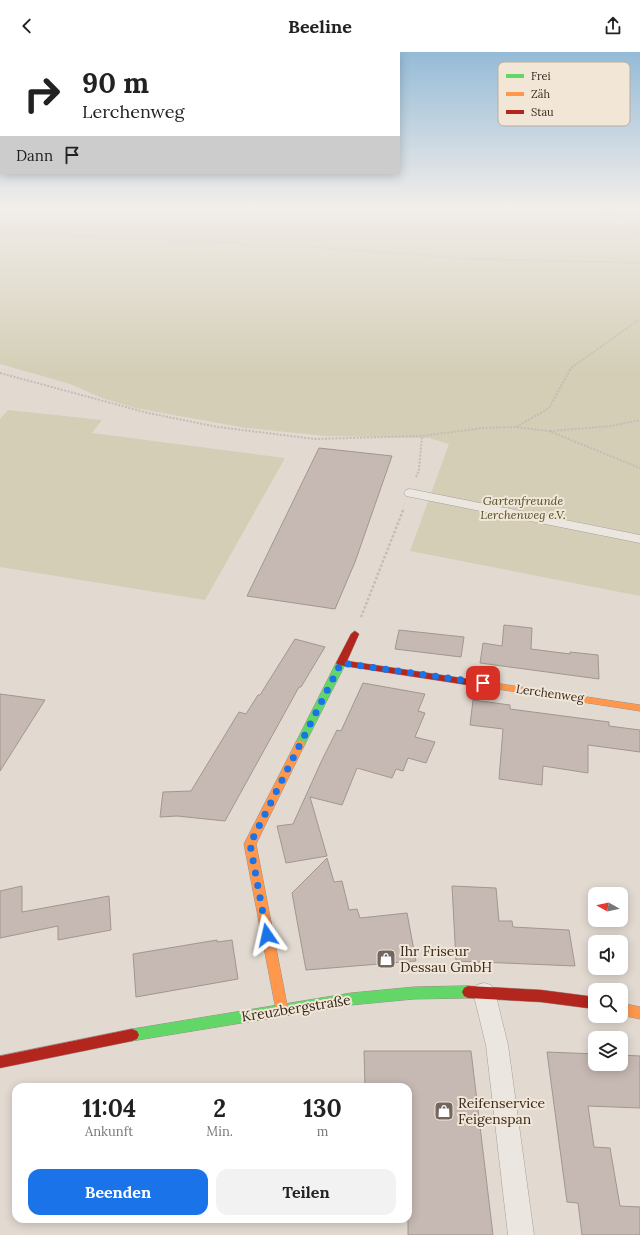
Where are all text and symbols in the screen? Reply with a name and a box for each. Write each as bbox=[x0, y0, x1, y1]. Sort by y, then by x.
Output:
icon: back bbox=[16, 15, 38, 37]
text: Beeline bbox=[288, 15, 352, 38]
icon: share bbox=[602, 15, 624, 37]
legend bbox=[498, 62, 630, 126]
text: 90 m bbox=[82, 65, 149, 101]
icon: right bbox=[16, 68, 68, 120]
text: Frei bbox=[531, 69, 551, 83]
text: Zäh bbox=[531, 87, 550, 101]
text: Lerchenweg bbox=[82, 100, 184, 123]
text: Stau bbox=[531, 105, 554, 119]
icon: arrive bbox=[61, 144, 83, 166]
text: Dann bbox=[16, 146, 53, 165]
park label: Gartenfreunde Lerchenweg e.V. bbox=[480, 493, 566, 522]
pin bbox=[466, 666, 500, 700]
icon: arrive bbox=[472, 672, 494, 694]
street label: Lerchenweg bbox=[515, 681, 585, 705]
north arrow bbox=[588, 887, 628, 927]
map controls bbox=[588, 887, 628, 1071]
position arrow bbox=[246, 914, 288, 956]
button: sound bbox=[588, 935, 628, 975]
place label: Ihr Friseur Dessau GmbH bbox=[400, 942, 492, 976]
shop icon: Ihr Friseur Dessau GmbH bbox=[375, 948, 397, 970]
button: search bbox=[588, 983, 628, 1023]
street label: Kreuzbergstraße bbox=[240, 990, 352, 1026]
button: layers bbox=[588, 1031, 628, 1071]
text: 11:04 bbox=[82, 1093, 136, 1124]
text: 2 bbox=[213, 1093, 226, 1124]
text: 130 bbox=[303, 1093, 342, 1124]
place label: Reifenservice Feigenspan bbox=[458, 1094, 546, 1128]
shop icon: Reifenservice Feigenspan bbox=[433, 1100, 455, 1122]
text: Ankunft bbox=[85, 1123, 133, 1140]
text: Min. bbox=[206, 1123, 233, 1140]
text: m bbox=[317, 1123, 328, 1140]
button: Beenden bbox=[28, 1169, 208, 1215]
button: Teilen bbox=[216, 1169, 396, 1215]

